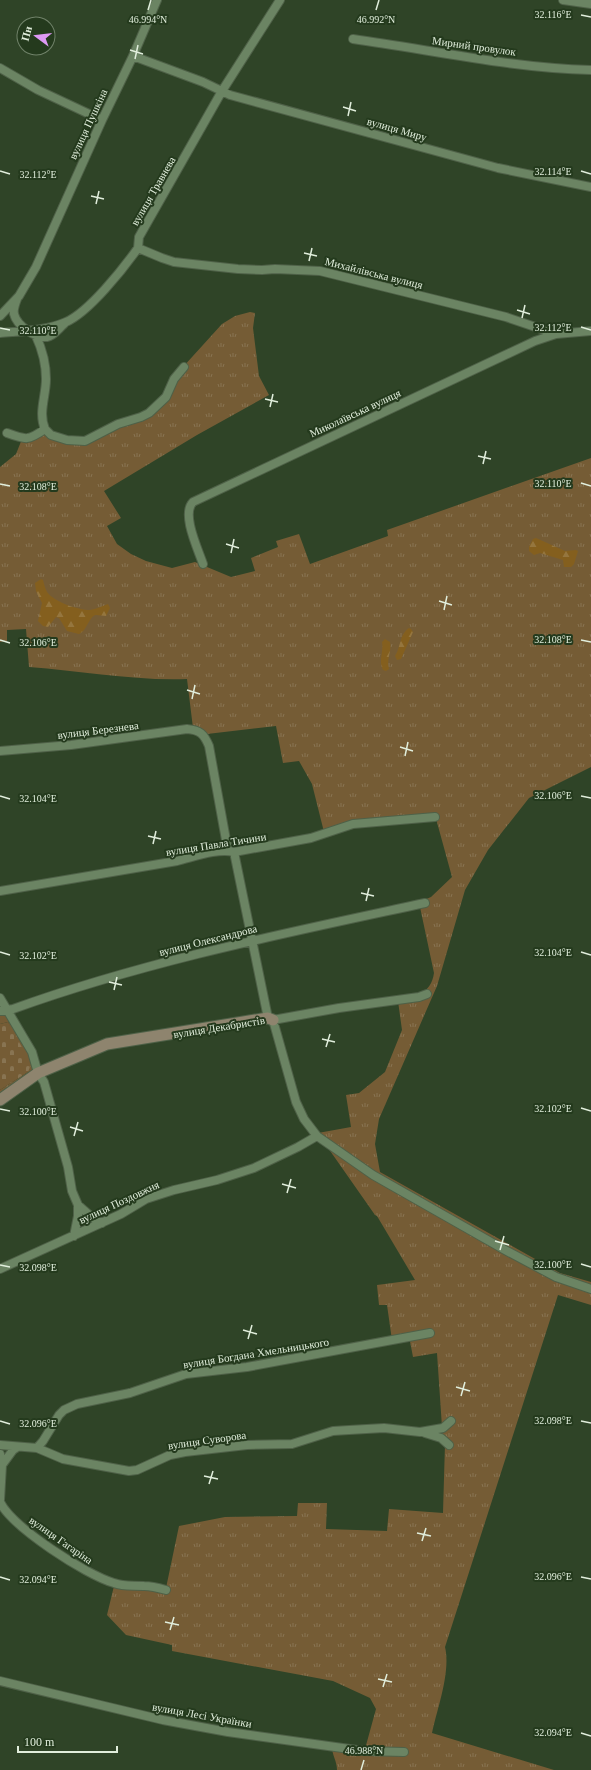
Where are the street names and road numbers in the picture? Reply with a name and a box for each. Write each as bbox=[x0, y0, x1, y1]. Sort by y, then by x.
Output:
street label: Мирний провулок bbox=[431, 34, 517, 58]
street label: вулиця Пушкіна bbox=[67, 87, 110, 161]
street label: вулиця Миру bbox=[366, 115, 429, 143]
street label: вулиця Травнева bbox=[128, 154, 178, 228]
street label: Михайлівська вулиця bbox=[324, 255, 424, 291]
street label: Миколаївська вулиця bbox=[307, 387, 403, 439]
street label: вулиця Березнева bbox=[57, 719, 139, 741]
street label: вулиця Павла Тичини bbox=[165, 830, 267, 858]
street label: вулиця Олександрова bbox=[158, 922, 258, 958]
street label: вулиця Декабристів bbox=[172, 1014, 266, 1040]
street label: вулиця Поздовжня bbox=[77, 1178, 161, 1226]
street label: вулиця Богдана Хмельницького bbox=[182, 1335, 330, 1370]
street label: вулиця Суворова bbox=[167, 1429, 247, 1451]
street label: вулиця Гагаріна bbox=[27, 1514, 95, 1566]
street label: вулиця Лесі Українки bbox=[151, 1700, 253, 1730]

